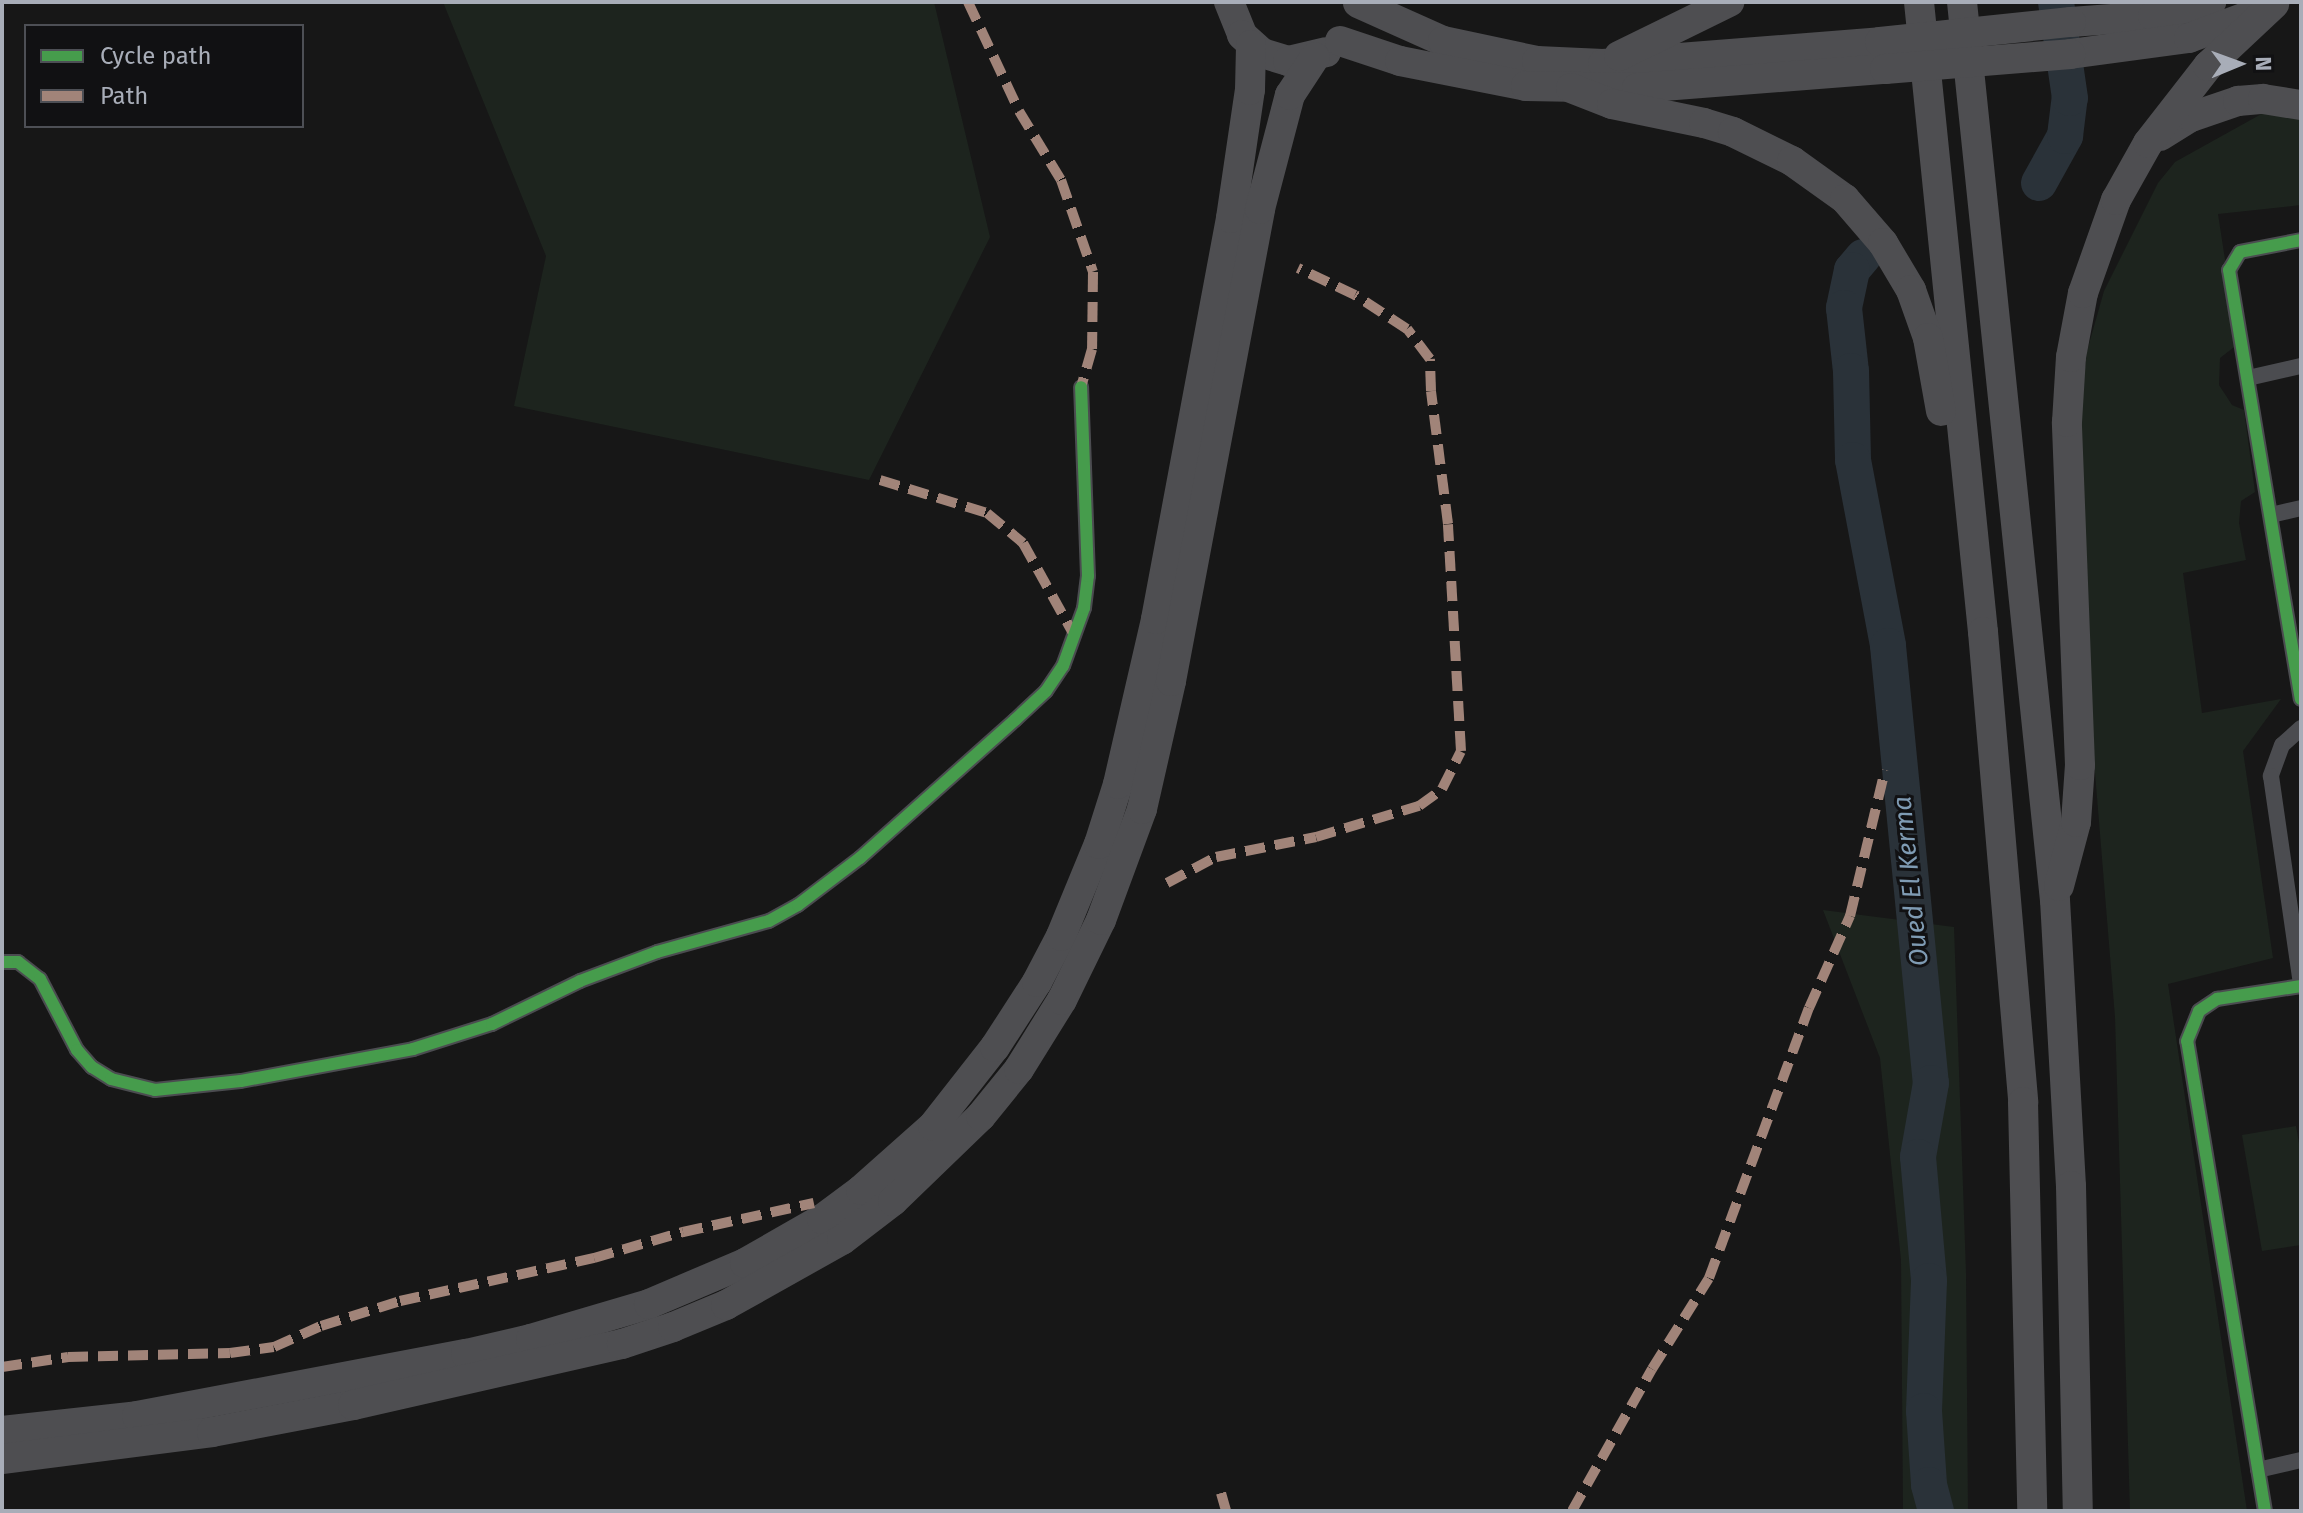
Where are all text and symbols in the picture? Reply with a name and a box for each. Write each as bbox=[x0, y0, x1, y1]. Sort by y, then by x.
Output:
legend bbox=[24, 24, 304, 128]
north arrow bbox=[2199, 24, 2279, 104]
text: Cycle path bbox=[100, 42, 212, 70]
text: N bbox=[2250, 56, 2277, 71]
text: Path bbox=[100, 82, 148, 110]
water label: Oued El Kerma bbox=[1887, 794, 1935, 968]

